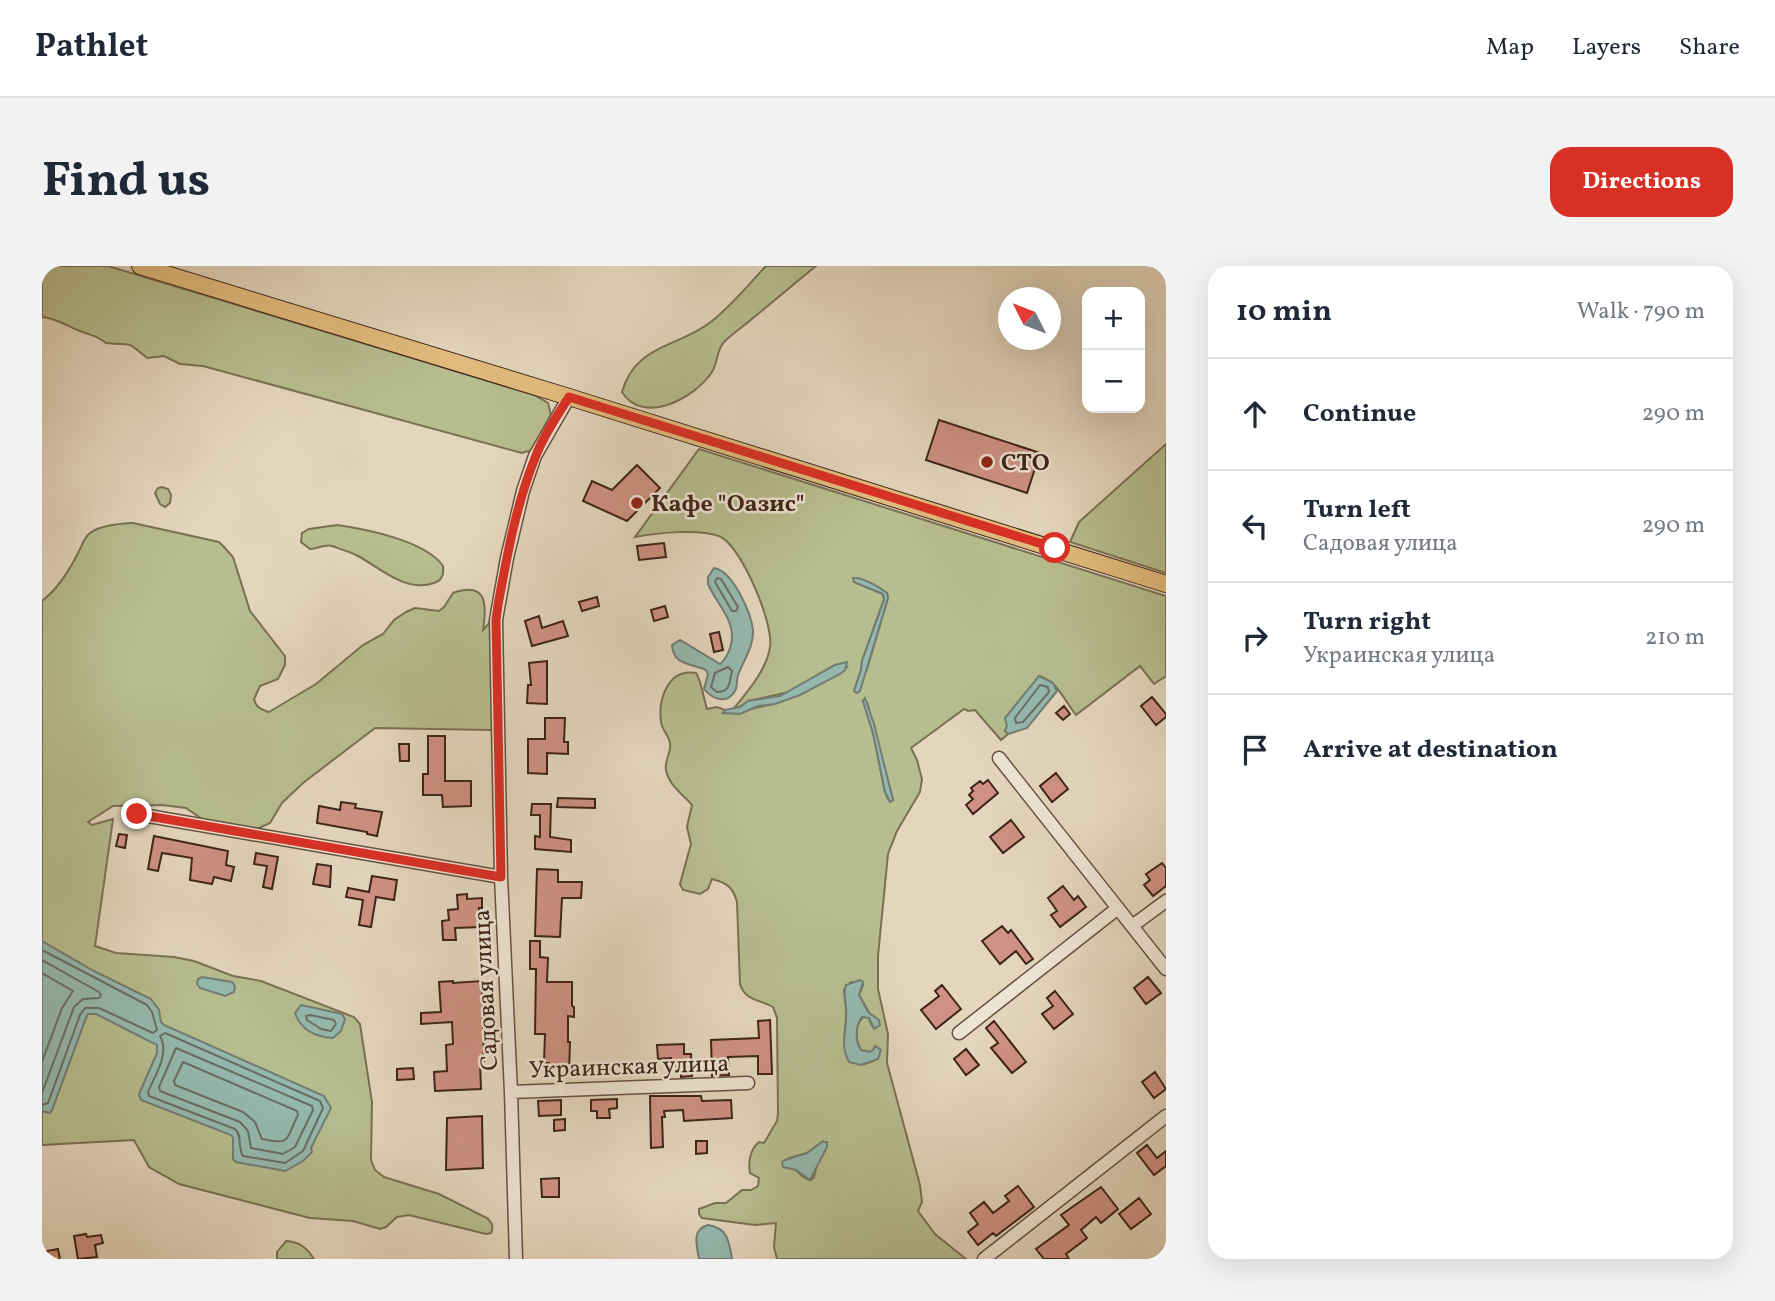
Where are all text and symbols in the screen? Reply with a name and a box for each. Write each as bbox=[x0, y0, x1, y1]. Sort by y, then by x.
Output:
text: Pathlet bbox=[35, 25, 148, 71]
text: Map bbox=[1486, 31, 1534, 65]
text: Layers bbox=[1572, 31, 1641, 65]
text: Share bbox=[1679, 31, 1740, 65]
button: Directions bbox=[1550, 147, 1733, 217]
text: Find us bbox=[42, 148, 210, 217]
north arrow bbox=[998, 287, 1061, 350]
map controls bbox=[1082, 287, 1145, 413]
button: + bbox=[1082, 287, 1145, 350]
text: 10 min bbox=[1236, 291, 1332, 333]
text: Walk · 790 m bbox=[1577, 296, 1705, 328]
button: − bbox=[1082, 350, 1145, 413]
icon: ahead bbox=[1236, 395, 1274, 433]
text: Continue bbox=[1303, 396, 1416, 432]
text: 290 m bbox=[1642, 398, 1705, 430]
place label: СТО bbox=[1001, 447, 1050, 481]
marker: СТО bbox=[979, 454, 995, 470]
place label: Кафе "Оазис" bbox=[651, 488, 805, 522]
text: Turn left bbox=[1303, 492, 1411, 528]
marker: Кафе "Оазис" bbox=[629, 495, 645, 511]
icon: left bbox=[1236, 507, 1274, 545]
text: 290 m bbox=[1642, 510, 1705, 542]
text: Садовая улица bbox=[1303, 528, 1458, 560]
route start bbox=[1039, 532, 1070, 563]
text: Turn right bbox=[1303, 604, 1431, 640]
icon: right bbox=[1236, 619, 1274, 657]
text: 210 m bbox=[1645, 622, 1705, 654]
text: Украинская улица bbox=[1303, 640, 1495, 672]
icon: arrive bbox=[1236, 731, 1274, 769]
text: Arrive at destination bbox=[1303, 732, 1558, 768]
route end bbox=[121, 798, 152, 829]
street label: Садовая улица bbox=[466, 908, 508, 1071]
street label: Украинская улица bbox=[528, 1048, 730, 1088]

